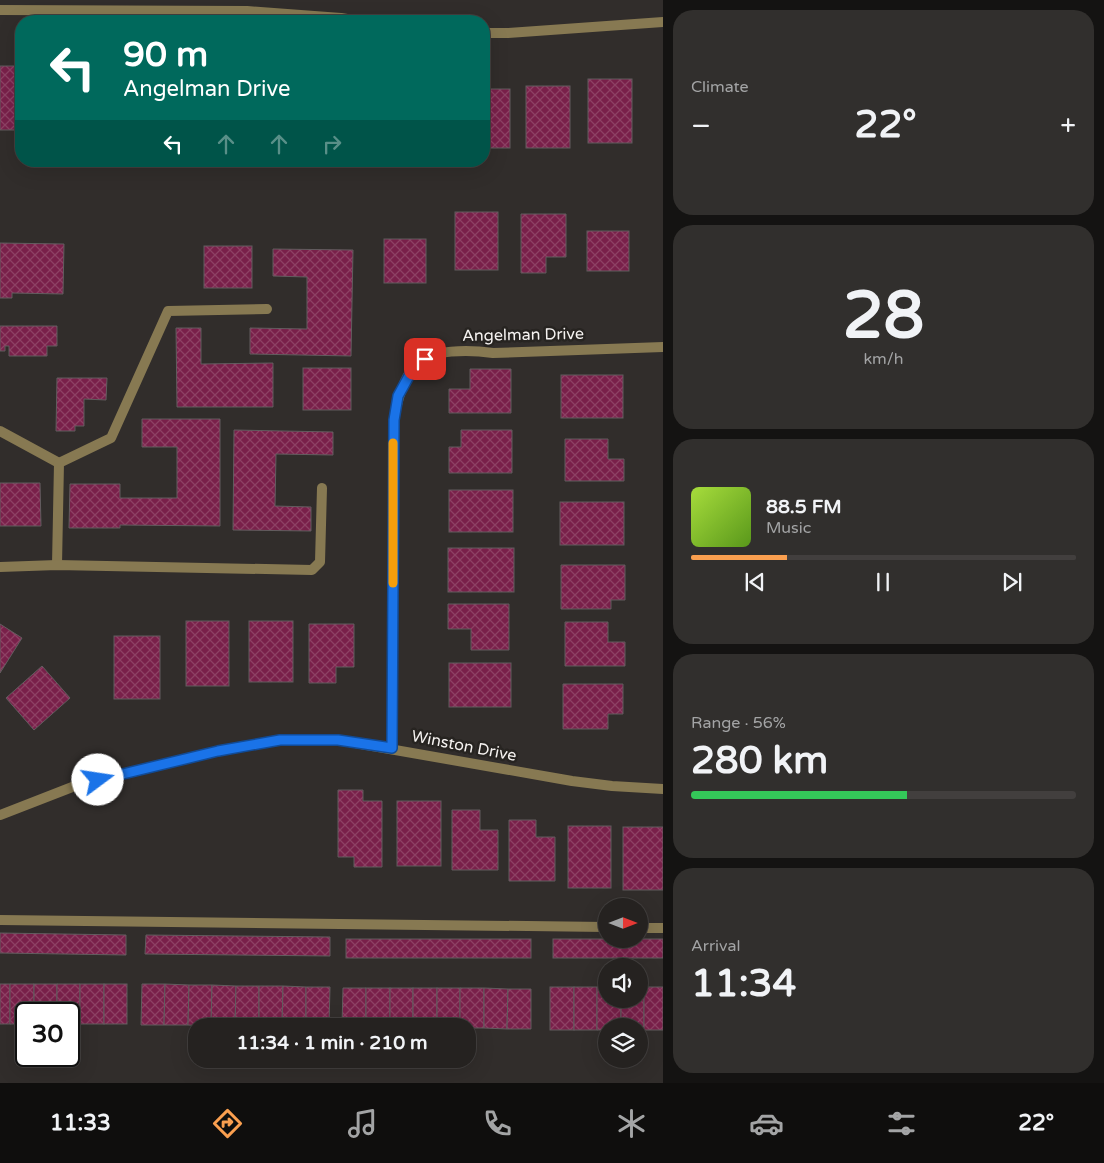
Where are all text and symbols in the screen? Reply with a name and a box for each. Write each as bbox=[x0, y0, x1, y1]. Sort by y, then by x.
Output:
text: 90 m bbox=[123, 34, 208, 76]
icon: left bbox=[40, 35, 105, 100]
text: Angelman Drive bbox=[123, 76, 290, 102]
text: Climate bbox=[691, 77, 749, 97]
text: 22° bbox=[855, 102, 917, 148]
text: − bbox=[691, 109, 711, 143]
text: + bbox=[1060, 109, 1076, 143]
icon: left bbox=[159, 130, 187, 158]
icon: ahead bbox=[212, 130, 240, 158]
icon: ahead bbox=[265, 130, 293, 158]
icon: right bbox=[318, 130, 346, 158]
text: 28 bbox=[843, 277, 924, 356]
street label: Angelman Drive bbox=[462, 324, 584, 346]
pin bbox=[404, 338, 446, 380]
icon: arrive bbox=[411, 345, 439, 373]
text: km/h bbox=[863, 349, 904, 369]
text: 88.5 FM bbox=[766, 496, 842, 518]
text: Music bbox=[766, 518, 811, 538]
icon: previous bbox=[741, 568, 769, 596]
icon: pause bbox=[869, 568, 897, 596]
icon: next bbox=[998, 568, 1026, 596]
text: Range · 56% bbox=[691, 713, 786, 733]
street label: Winston Drive bbox=[410, 726, 518, 766]
text: 280 km bbox=[691, 738, 828, 784]
position arrow bbox=[71, 753, 123, 805]
north arrow bbox=[598, 898, 648, 948]
map controls bbox=[598, 898, 648, 1068]
text: Arrival bbox=[691, 936, 740, 956]
button: sound bbox=[598, 958, 648, 1008]
text: 11:34 bbox=[691, 961, 796, 1007]
speed limit sign: 30 bbox=[15, 1002, 80, 1067]
button: layers bbox=[598, 1018, 648, 1068]
text: 11:34 · 1 min · 210 m bbox=[236, 1032, 428, 1054]
icon: directions bbox=[210, 1106, 245, 1141]
icon: music bbox=[345, 1106, 380, 1141]
icon: phone bbox=[480, 1106, 515, 1141]
icon: climate bbox=[614, 1106, 649, 1141]
icon: car bbox=[749, 1106, 784, 1141]
icon: filters bbox=[884, 1106, 919, 1141]
text: 11:33 bbox=[50, 1110, 111, 1136]
text: 22° bbox=[1018, 1110, 1054, 1136]

